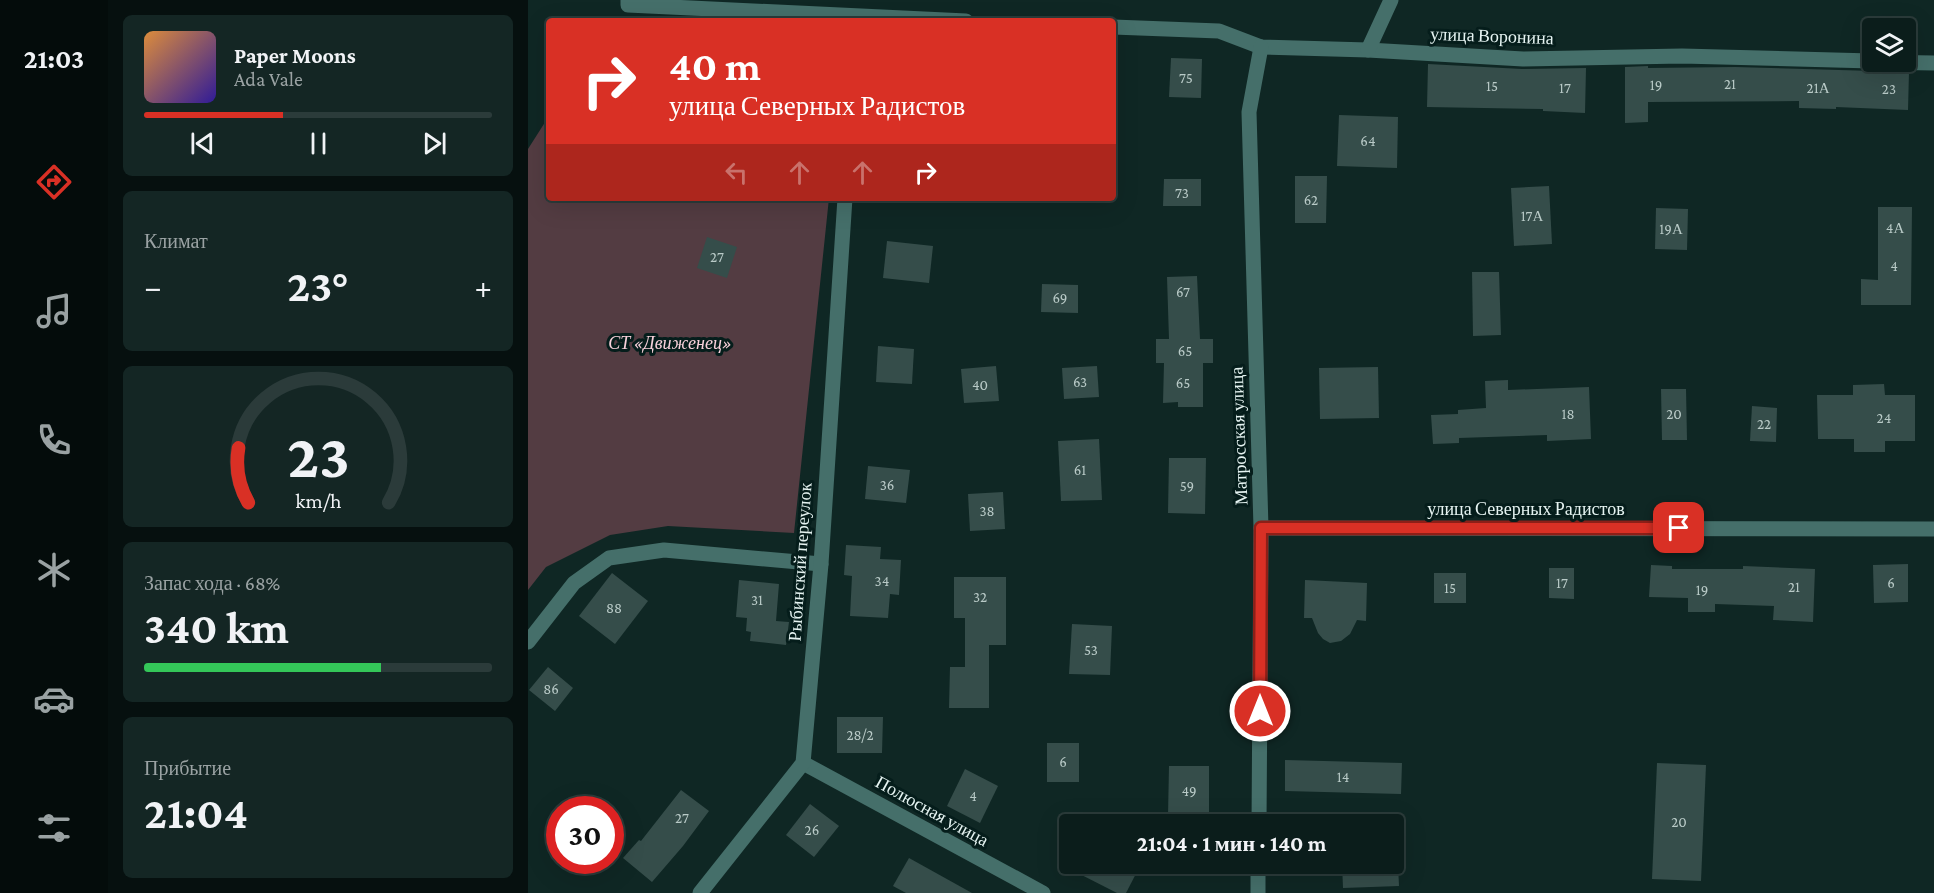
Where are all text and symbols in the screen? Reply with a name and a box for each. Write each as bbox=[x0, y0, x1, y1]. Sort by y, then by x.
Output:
map controls bbox=[1862, 18, 1916, 72]
button: layers bbox=[1862, 18, 1916, 72]
street label: улица Воронина bbox=[1430, 24, 1554, 48]
icon: right bbox=[570, 42, 648, 120]
text: 40 m bbox=[669, 42, 761, 89]
text: Paper Moons bbox=[234, 43, 356, 68]
text: 21:03 bbox=[24, 44, 84, 74]
text: Ada Vale bbox=[234, 68, 303, 90]
house number: 75 bbox=[1179, 70, 1193, 86]
house number: 21 bbox=[1724, 76, 1736, 92]
house number: 19 bbox=[1650, 77, 1662, 93]
house number: 15 bbox=[1486, 78, 1498, 94]
house number: 17 bbox=[1559, 80, 1571, 96]
house number: 21А bbox=[1807, 80, 1830, 96]
house number: 23 bbox=[1882, 81, 1896, 97]
text: улица Северных Радистов bbox=[669, 91, 965, 121]
icon: previous bbox=[186, 127, 219, 160]
icon: pause bbox=[302, 127, 335, 160]
icon: next bbox=[418, 127, 451, 160]
house number: 64 bbox=[1360, 133, 1376, 149]
icon: left bbox=[720, 156, 753, 189]
icon: ahead bbox=[783, 156, 816, 189]
icon: ahead bbox=[846, 156, 879, 189]
icon: right bbox=[909, 156, 942, 189]
icon: directions bbox=[33, 161, 75, 203]
house number: 73 bbox=[1175, 185, 1189, 201]
house number: 62 bbox=[1304, 192, 1318, 208]
house number: 17А bbox=[1521, 208, 1544, 224]
house number: 4А bbox=[1886, 220, 1904, 236]
house number: 19А bbox=[1659, 221, 1683, 237]
text: Климат bbox=[144, 230, 208, 252]
house number: 27 bbox=[710, 249, 724, 265]
house number: 4 bbox=[1890, 258, 1898, 274]
text: 23° bbox=[287, 261, 349, 311]
text: − bbox=[144, 268, 161, 305]
text: + bbox=[475, 268, 492, 305]
house number: 67 bbox=[1176, 284, 1190, 300]
icon: music bbox=[33, 290, 75, 332]
house number: 69 bbox=[1053, 290, 1067, 306]
park label: СТ «Движенец» bbox=[608, 333, 732, 353]
house number: 65 bbox=[1178, 343, 1192, 359]
street label: Матросская улица bbox=[1227, 366, 1251, 506]
house number: 63 bbox=[1073, 374, 1087, 390]
house number: 65 bbox=[1176, 375, 1190, 391]
house number: 40 bbox=[972, 377, 988, 393]
house number: 18 bbox=[1561, 406, 1575, 422]
house number: 20 bbox=[1666, 406, 1682, 422]
house number: 24 bbox=[1877, 410, 1891, 426]
house number: 22 bbox=[1757, 416, 1771, 432]
icon: phone bbox=[33, 419, 75, 461]
text: 23 bbox=[287, 422, 349, 491]
house number: 61 bbox=[1074, 462, 1086, 478]
house number: 36 bbox=[880, 477, 894, 493]
house number: 59 bbox=[1180, 478, 1194, 494]
street label: Рыбинский переулок bbox=[784, 482, 816, 642]
text: km/h bbox=[295, 490, 342, 514]
street label: улица Северных Радистов bbox=[1427, 499, 1625, 519]
pin bbox=[1653, 502, 1704, 553]
house number: 38 bbox=[979, 503, 995, 519]
icon: arrive bbox=[1662, 511, 1695, 544]
icon: climate bbox=[33, 549, 75, 591]
text: Запас хода · 68% bbox=[144, 572, 280, 594]
house number: 34 bbox=[875, 573, 889, 589]
house number: 17 bbox=[1556, 575, 1568, 591]
house number: 6 bbox=[1887, 575, 1895, 591]
house number: 21 bbox=[1788, 579, 1800, 595]
house number: 15 bbox=[1444, 580, 1456, 596]
house number: 19 bbox=[1696, 582, 1708, 598]
house number: 32 bbox=[973, 589, 987, 605]
house number: 31 bbox=[751, 592, 763, 608]
house number: 88 bbox=[606, 600, 622, 616]
text: 340 km bbox=[144, 603, 289, 653]
house number: 53 bbox=[1084, 642, 1098, 658]
icon: car bbox=[33, 678, 75, 720]
position arrow bbox=[1228, 679, 1292, 743]
house number: 86 bbox=[543, 681, 559, 697]
house number: 28/2 bbox=[846, 727, 874, 743]
house number: 6 bbox=[1059, 754, 1067, 770]
text: Прибытие bbox=[144, 757, 231, 779]
house number: 14 bbox=[1337, 769, 1349, 785]
street label: Полюсная улица bbox=[872, 772, 992, 850]
house number: 49 bbox=[1181, 783, 1197, 799]
text: 21:04 bbox=[144, 788, 248, 838]
house number: 4 bbox=[969, 788, 977, 804]
speed limit sign: 30 bbox=[546, 796, 624, 874]
icon: filters bbox=[33, 807, 75, 849]
house number: 27 bbox=[675, 810, 689, 826]
house number: 20 bbox=[1671, 814, 1687, 830]
house number: 26 bbox=[805, 822, 819, 838]
text: 21:04 · 1 мин · 140 m bbox=[1137, 831, 1326, 856]

